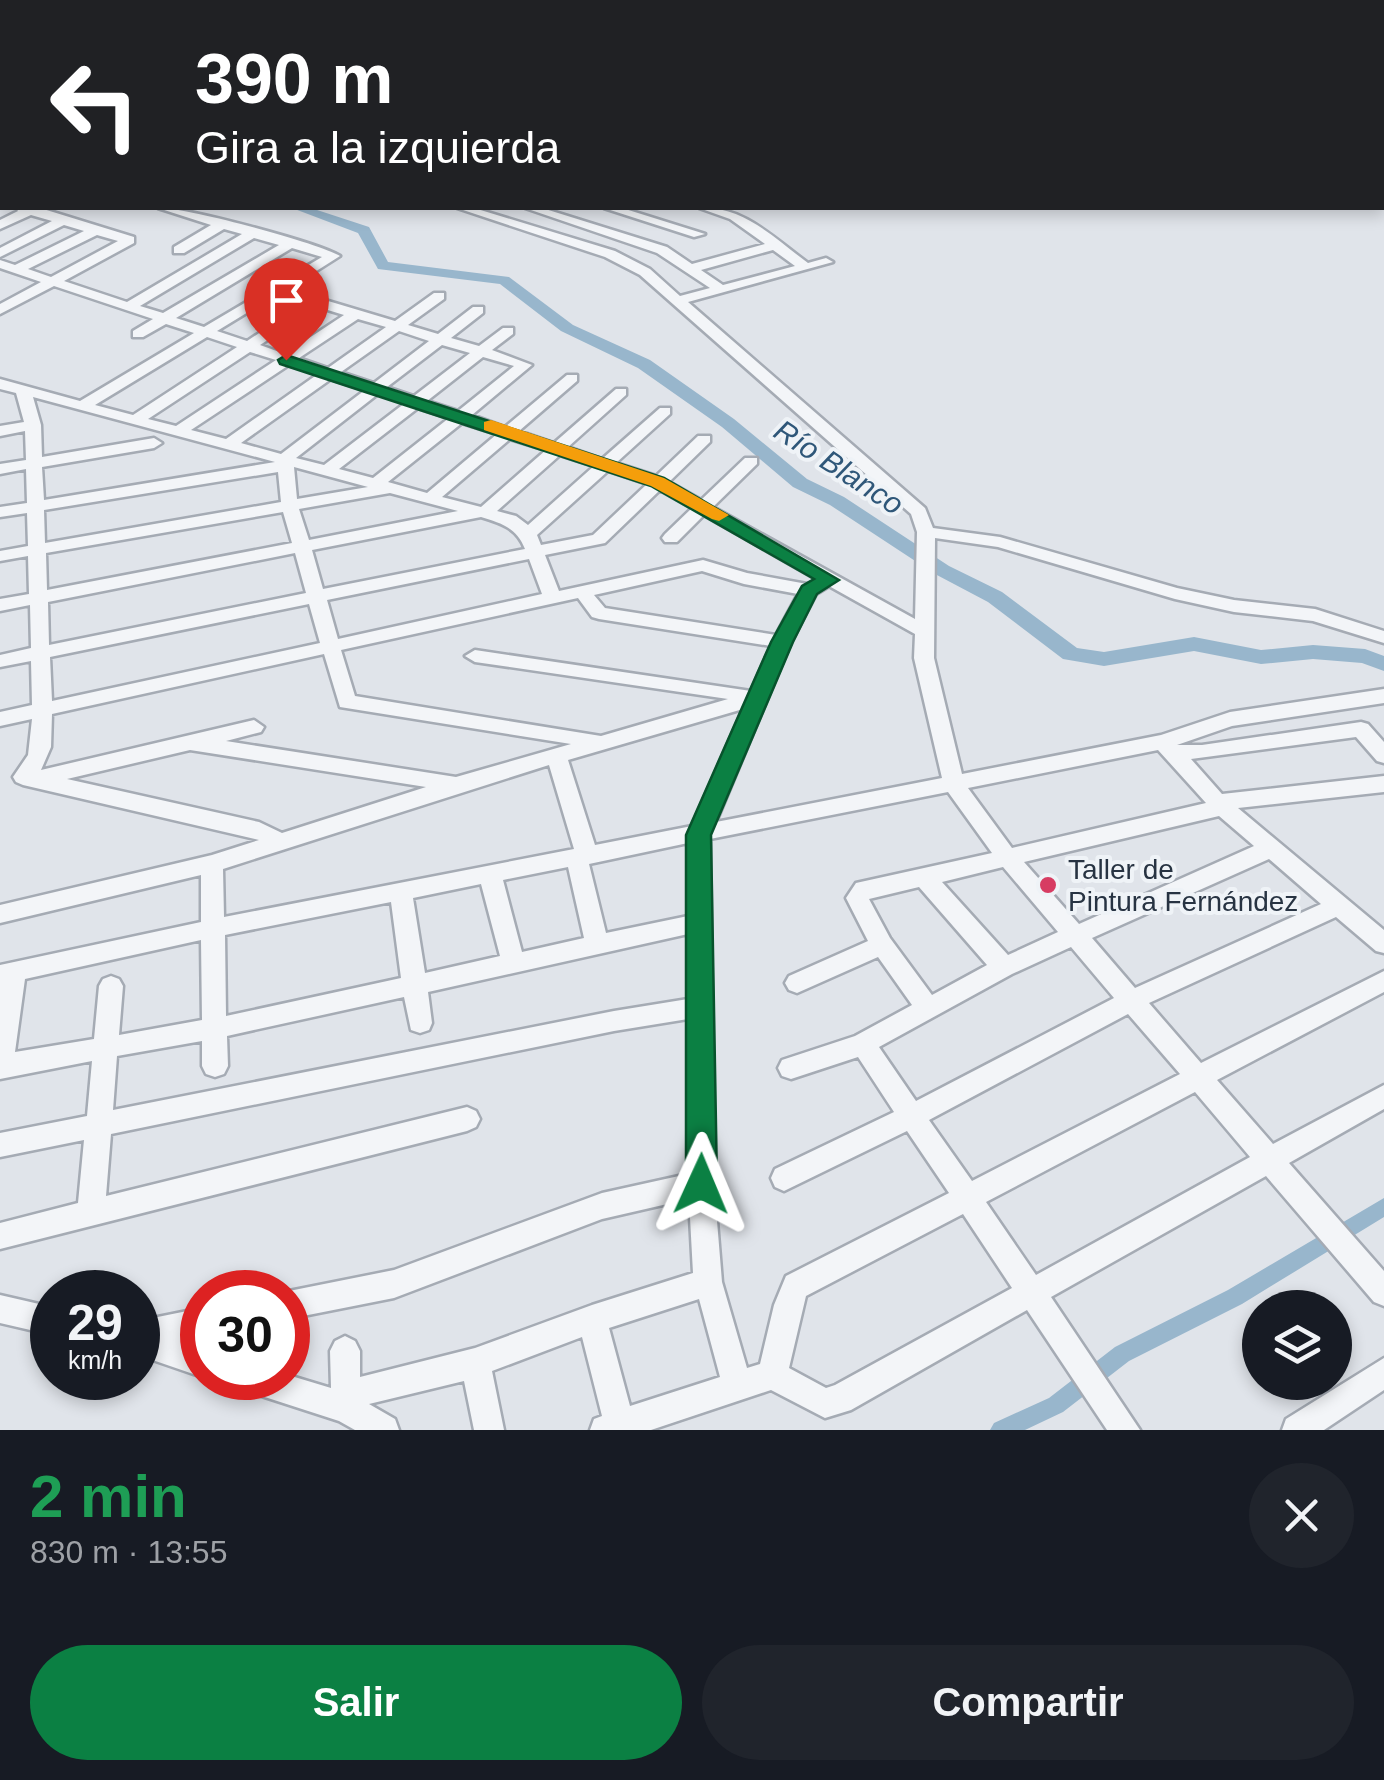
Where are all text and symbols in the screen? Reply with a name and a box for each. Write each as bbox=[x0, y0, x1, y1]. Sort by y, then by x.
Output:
icon: left bbox=[30, 40, 160, 170]
text: 390 m bbox=[195, 40, 393, 118]
text: Gira a la izquierda bbox=[195, 122, 560, 173]
pin bbox=[244, 258, 329, 361]
icon: arrive bbox=[259, 273, 314, 328]
water label: Río Blanco bbox=[768, 413, 910, 521]
place label: Taller de Pintura Fernández bbox=[1068, 854, 1298, 917]
marker: Taller de Pintura Fernández bbox=[1037, 874, 1059, 896]
position arrow bbox=[649, 1132, 753, 1236]
speed limit sign: 30 bbox=[180, 1270, 310, 1400]
map controls bbox=[1242, 1290, 1352, 1400]
button: layers bbox=[1242, 1290, 1352, 1400]
text: 29 bbox=[67, 1295, 123, 1351]
text: km/h bbox=[68, 1346, 122, 1374]
text: 2 min bbox=[30, 1463, 187, 1530]
button: close bbox=[1249, 1463, 1354, 1568]
text: 830 m · 13:55 bbox=[30, 1534, 227, 1570]
button: Salir bbox=[30, 1645, 682, 1760]
button: Compartir bbox=[702, 1645, 1354, 1760]

